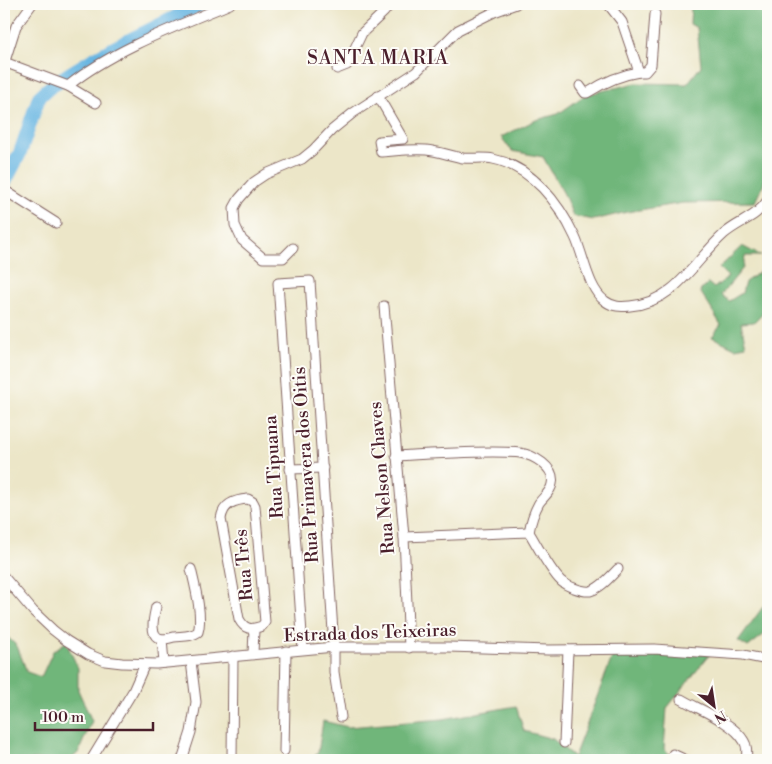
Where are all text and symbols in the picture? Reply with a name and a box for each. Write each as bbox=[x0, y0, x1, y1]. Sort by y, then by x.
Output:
district label: SANTA MARIA bbox=[307, 46, 449, 70]
street label: Rua Primavera dos Oitis bbox=[288, 366, 324, 564]
street label: Rua Nelson Chaves bbox=[364, 401, 400, 555]
street label: Rua Tipuana bbox=[259, 414, 289, 519]
street label: Rua Três bbox=[229, 528, 259, 602]
street label: Estrada dos Teixeiras bbox=[283, 618, 457, 648]
north arrow bbox=[690, 682, 740, 732]
scale bar bbox=[35, 699, 152, 731]
text: N bbox=[711, 706, 729, 727]
text: 100 m bbox=[42, 708, 84, 727]

